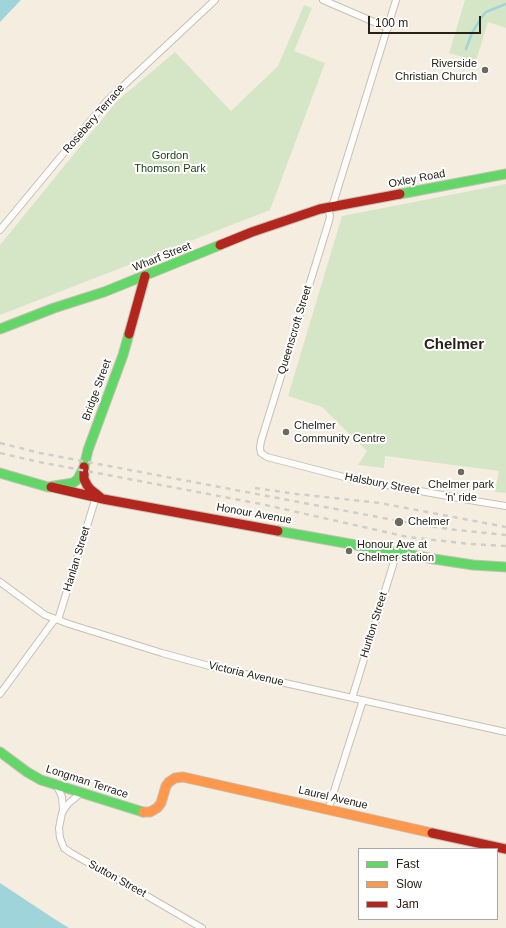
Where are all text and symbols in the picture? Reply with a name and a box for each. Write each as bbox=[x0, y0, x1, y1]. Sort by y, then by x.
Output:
scale bar bbox=[370, 8, 483, 34]
text: 100 m bbox=[375, 16, 408, 30]
place label: Riverside Christian Church bbox=[395, 57, 477, 83]
marker: Riverside Christian Church bbox=[480, 65, 490, 75]
street label: Rosebery Terrace bbox=[61, 82, 127, 156]
park label: Gordon Thomson Park bbox=[134, 149, 206, 175]
street label: Oxley Road bbox=[388, 167, 446, 191]
street label: Wharf Street bbox=[131, 239, 193, 275]
street label: Queenscroft Street bbox=[275, 284, 315, 376]
district label: Chelmer bbox=[424, 336, 484, 354]
street label: Bridge Street bbox=[80, 358, 114, 422]
place label: Chelmer Community Centre bbox=[294, 419, 386, 445]
marker: Chelmer Community Centre bbox=[281, 427, 291, 437]
marker: Chelmer park 'n' ride bbox=[456, 467, 466, 477]
street label: Halsbury Street bbox=[344, 470, 420, 498]
place label: Chelmer park 'n' ride bbox=[428, 478, 494, 504]
street label: Honour Avenue bbox=[215, 501, 293, 527]
place label: Chelmer bbox=[408, 515, 450, 529]
marker: Chelmer bbox=[393, 516, 405, 528]
street label: Hanlan Street bbox=[61, 525, 93, 593]
place label: Honour Ave at Chelmer station bbox=[357, 538, 434, 564]
marker: Honour Ave at Chelmer station bbox=[344, 546, 354, 556]
street label: Hurlton Street bbox=[358, 591, 390, 659]
street label: Victoria Avenue bbox=[207, 659, 285, 689]
street label: Longman Terrace bbox=[44, 762, 130, 802]
street label: Laurel Avenue bbox=[297, 784, 369, 812]
legend bbox=[358, 848, 498, 920]
text: Fast bbox=[396, 857, 419, 871]
street label: Sutton Street bbox=[86, 858, 148, 900]
text: Slow bbox=[396, 877, 422, 891]
text: Jam bbox=[396, 897, 419, 911]

